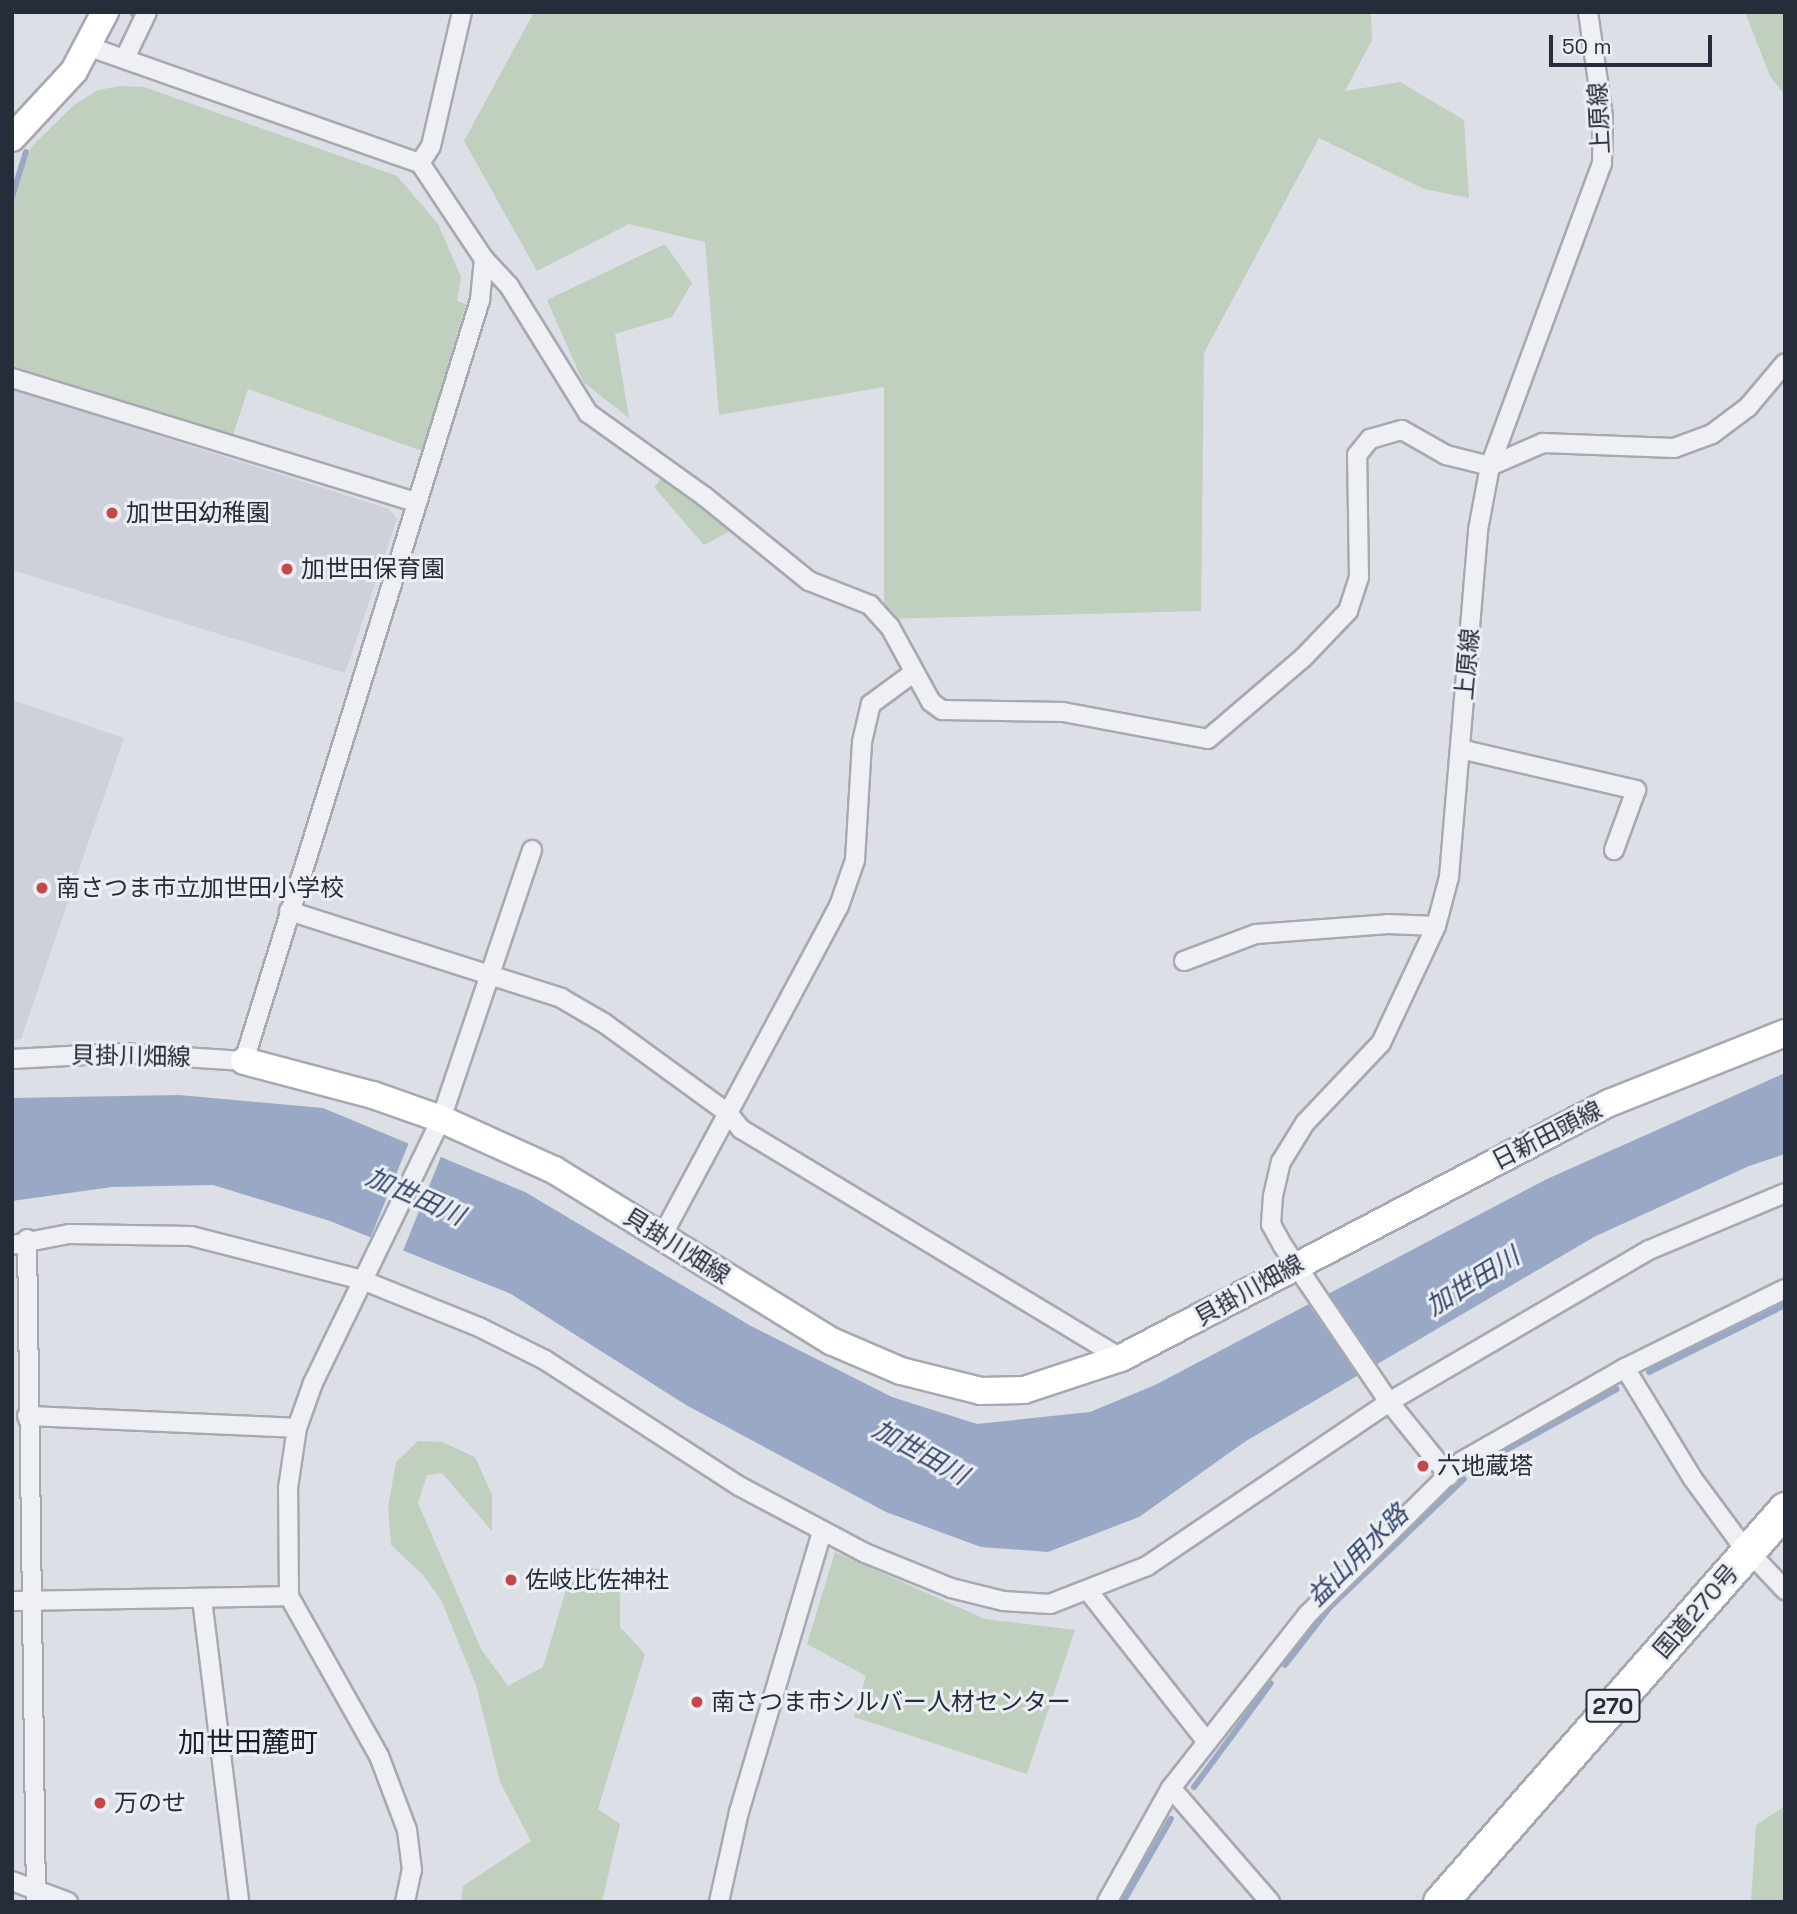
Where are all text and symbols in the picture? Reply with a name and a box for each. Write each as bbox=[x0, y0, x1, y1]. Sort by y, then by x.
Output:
scale bar bbox=[1552, 21, 1715, 65]
text: 50 m bbox=[1562, 33, 1612, 60]
street label: 上原線 bbox=[1583, 81, 1615, 155]
place label: 加世田幼稚園 bbox=[126, 499, 270, 527]
marker: 加世田幼稚園 bbox=[104, 505, 120, 521]
place label: 加世田保育園 bbox=[301, 555, 445, 583]
marker: 加世田保育園 bbox=[279, 561, 295, 577]
street label: 上原線 bbox=[1450, 627, 1484, 701]
place label: 南さつま市立加世田小学校 bbox=[56, 874, 344, 902]
marker: 南さつま市立加世田小学校 bbox=[34, 880, 50, 896]
street label: 貝掛川畑線 bbox=[71, 1041, 191, 1071]
street label: 日新田頭線 bbox=[1487, 1095, 1607, 1175]
water label: 加世田川 bbox=[361, 1162, 469, 1232]
street label: 貝掛川畑線 bbox=[618, 1202, 736, 1290]
water label: 加世田川 bbox=[1421, 1241, 1525, 1323]
street label: 貝掛川畑線 bbox=[1190, 1248, 1308, 1332]
water label: 加世田川 bbox=[867, 1414, 973, 1492]
place label: 六地蔵塔 bbox=[1437, 1452, 1533, 1480]
marker: 六地蔵塔 bbox=[1415, 1458, 1431, 1474]
water label: 益山用水路 bbox=[1301, 1499, 1415, 1613]
street label: 国道270号 bbox=[1647, 1558, 1745, 1664]
place label: 佐岐比佐神社 bbox=[525, 1566, 669, 1594]
marker: 佐岐比佐神社 bbox=[503, 1572, 519, 1588]
road number: 270 bbox=[1585, 1686, 1641, 1726]
place label: 南さつま市シルバー人材センター bbox=[711, 1688, 1071, 1716]
marker: 南さつま市シルバー人材センター bbox=[689, 1694, 705, 1710]
district label: 加世田麓町 bbox=[178, 1725, 318, 1759]
place label: 万のせ bbox=[114, 1789, 186, 1817]
marker: 万のせ bbox=[92, 1795, 108, 1811]

